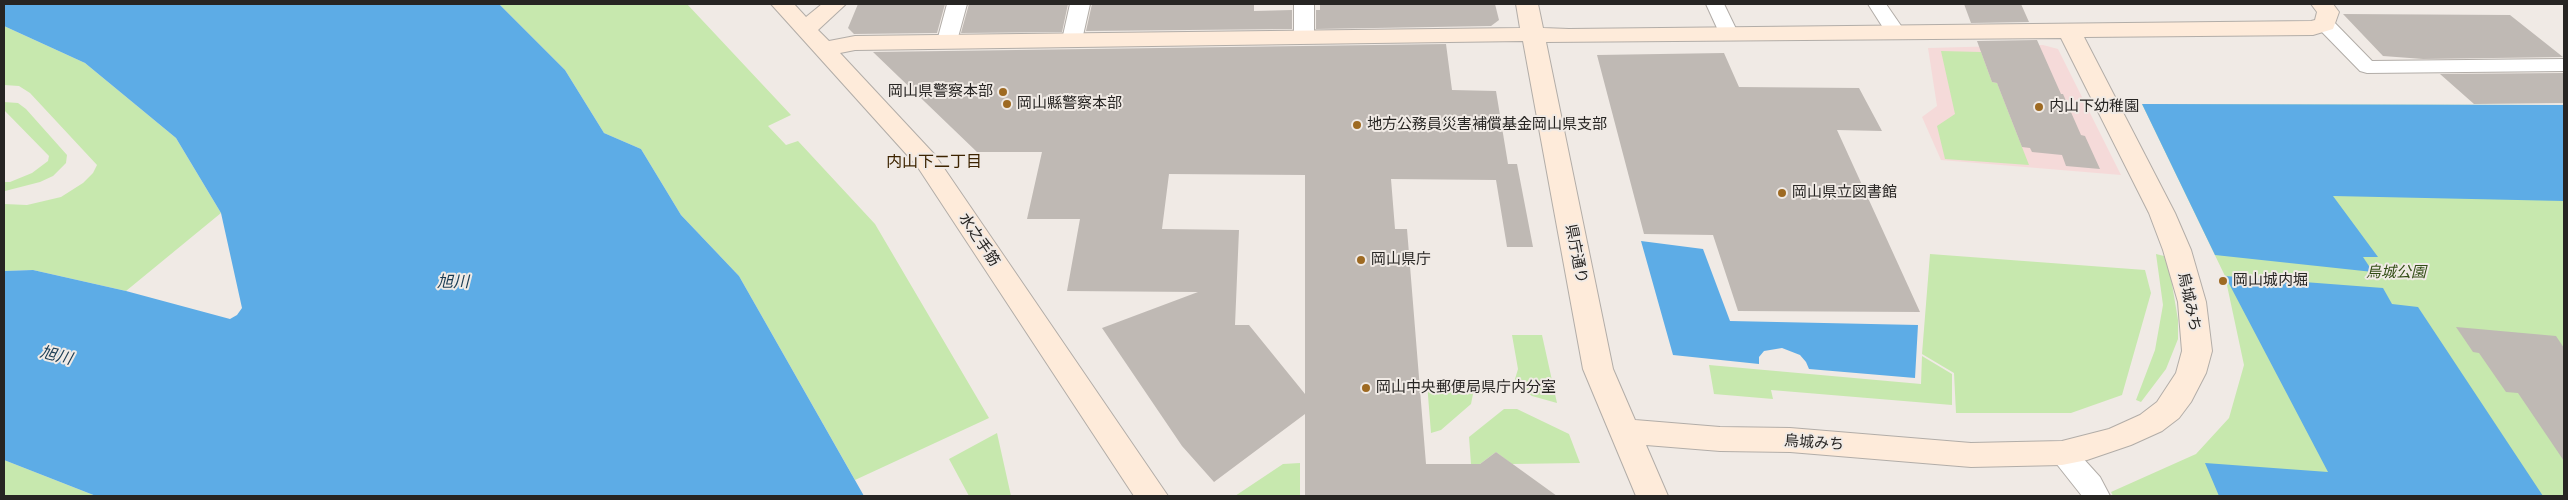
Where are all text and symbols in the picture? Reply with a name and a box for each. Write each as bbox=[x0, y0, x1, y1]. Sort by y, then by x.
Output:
place label: 岡山県警察本部 bbox=[888, 83, 993, 101]
marker: 岡山県警察本部 bbox=[997, 86, 1009, 98]
place label: 岡山縣警察本部 bbox=[1017, 95, 1122, 113]
marker: 岡山縣警察本部 bbox=[1001, 98, 1013, 110]
place label: 内山下幼稚園 bbox=[2049, 98, 2139, 116]
marker: 内山下幼稚園 bbox=[2033, 101, 2045, 113]
place label: 地方公務員災害補償基金岡山県支部 bbox=[1367, 116, 1607, 134]
marker: 地方公務員災害補償基金岡山県支部 bbox=[1351, 119, 1363, 131]
district label: 内山下二丁目 bbox=[886, 152, 982, 172]
place label: 岡山県立図書館 bbox=[1792, 184, 1897, 202]
marker: 岡山県立図書館 bbox=[1776, 187, 1788, 199]
street label: 水之手筋 bbox=[955, 210, 1003, 270]
street label: 県庁通り bbox=[1561, 223, 1591, 285]
place label: 岡山県庁 bbox=[1371, 251, 1431, 269]
marker: 岡山県庁 bbox=[1355, 254, 1367, 266]
park label: 烏城公園 bbox=[2366, 264, 2426, 282]
street label: 烏城みち bbox=[2174, 271, 2204, 333]
water label: 旭川 bbox=[437, 272, 469, 292]
place label: 岡山城内堀 bbox=[2233, 272, 2308, 290]
marker: 岡山城内堀 bbox=[2217, 275, 2229, 287]
water label: 旭川 bbox=[38, 343, 74, 369]
place label: 岡山中央郵便局県庁内分室 bbox=[1376, 379, 1556, 397]
marker: 岡山中央郵便局県庁内分室 bbox=[1360, 382, 1372, 394]
street label: 烏城みち bbox=[1783, 432, 1845, 454]

